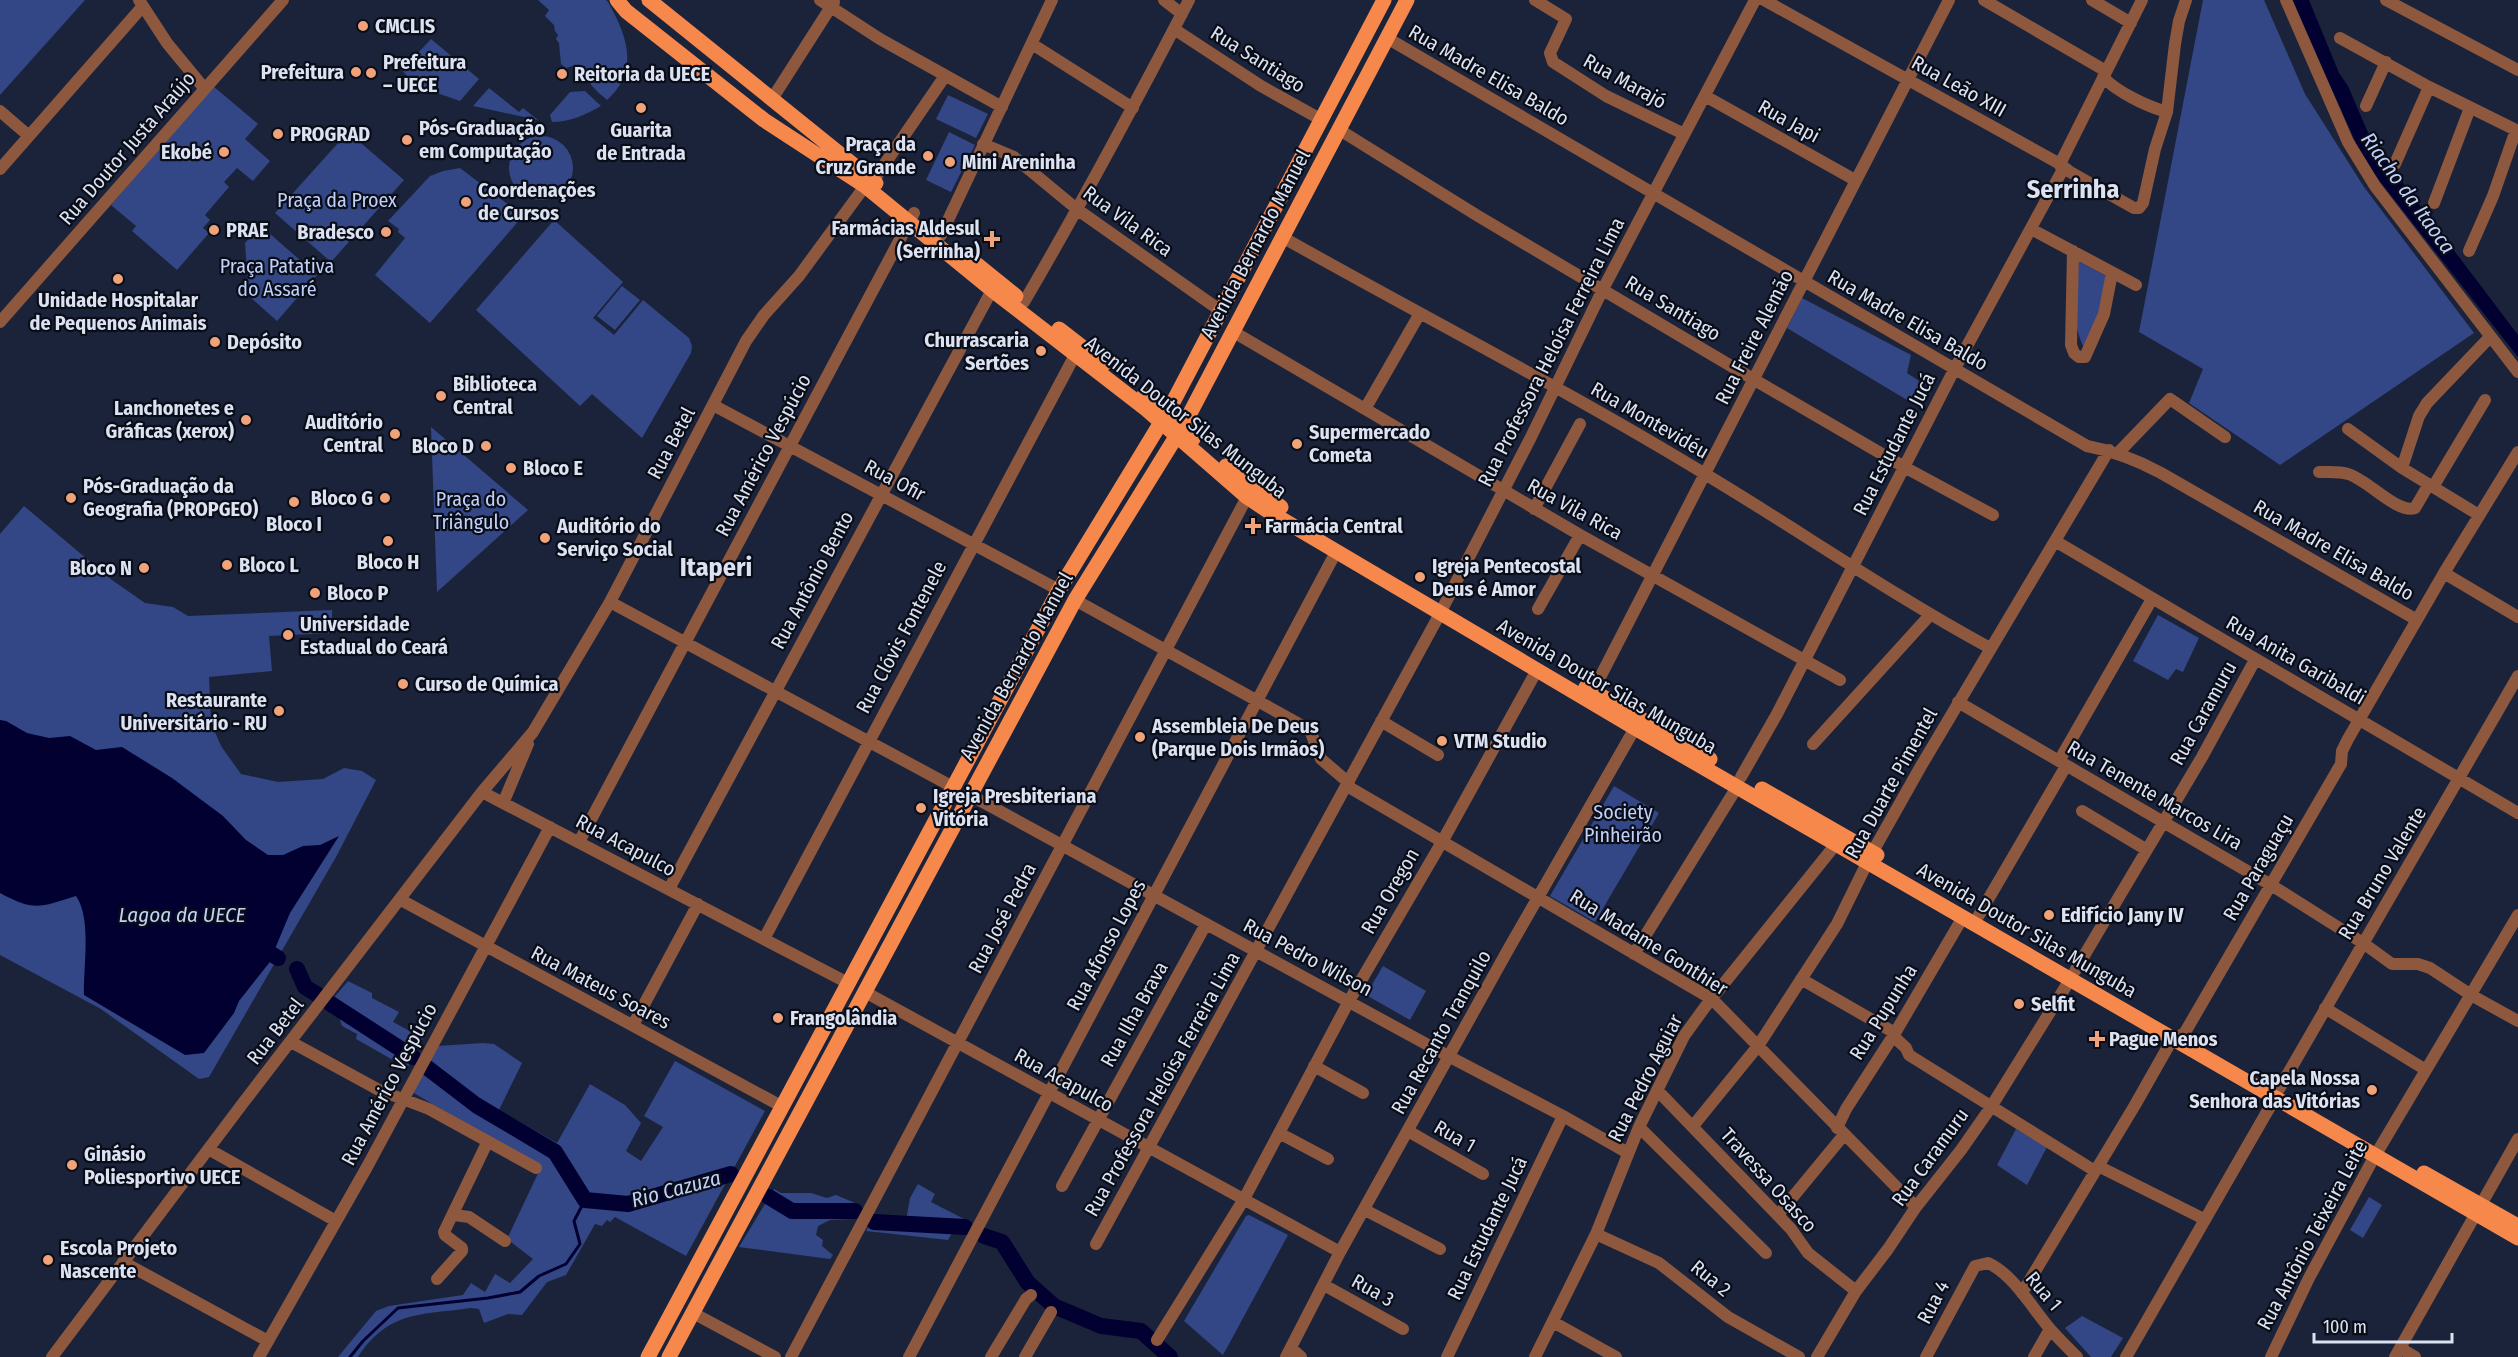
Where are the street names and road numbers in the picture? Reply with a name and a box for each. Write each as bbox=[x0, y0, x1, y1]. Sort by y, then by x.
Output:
street label: Rua Madre Elisa Baldo bbox=[1405, 19, 1573, 131]
street label: Rua Santiago bbox=[1206, 20, 1310, 98]
street label: Rua Marajó bbox=[1579, 48, 1671, 114]
street label: Rua Leão XIII bbox=[1907, 50, 2011, 122]
street label: Rua Doutor Justa Araújo bbox=[54, 67, 200, 229]
street label: Rua Japi bbox=[1754, 94, 1824, 148]
street label: Avenida Bernardo Manuel bbox=[1195, 145, 1315, 343]
street label: Rua Vila Rica bbox=[1079, 180, 1177, 262]
street label: Rua Professora Heloísa Ferreira Lima bbox=[1472, 213, 1630, 491]
street label: Rua Madre Elisa Baldo bbox=[1824, 264, 1992, 376]
street label: Rua Freire Alemão bbox=[1710, 266, 1798, 408]
street label: Rua Santiago bbox=[1621, 270, 1725, 346]
street label: Avenida Doutor Silas Munguba bbox=[1080, 331, 1292, 503]
street label: Rua Estudante Jucá bbox=[1848, 369, 1940, 519]
street label: Rua Américo Vespúcio bbox=[710, 370, 816, 540]
street label: Rua Montevidéu bbox=[1587, 377, 1713, 463]
street label: Rua Betel bbox=[642, 403, 700, 483]
street label: Rua Ofir bbox=[860, 454, 930, 506]
street label: Rua Vila Rica bbox=[1523, 473, 1627, 545]
street label: Rua Madre Elisa Baldo bbox=[2250, 494, 2418, 606]
street label: Rua Antônio Bento bbox=[766, 507, 858, 653]
street label: Rua Clóvis Fontenele bbox=[851, 557, 951, 717]
street label: Avenida Bernardo Manuel bbox=[954, 568, 1078, 764]
street label: Rua Anita Garibaldi bbox=[2222, 610, 2370, 710]
street label: Avenida Doutor Silas Munguba bbox=[1493, 613, 1721, 759]
street label: Rua Caramuru bbox=[2165, 657, 2241, 769]
street label: Rua Duarte Pimentel bbox=[1840, 704, 1942, 862]
street label: Rua Tenente Marcos Lira bbox=[2063, 735, 2247, 855]
street label: Rua Bruno Valente bbox=[2333, 802, 2431, 944]
street label: Rua Acapulco bbox=[572, 809, 680, 881]
street label: Rua Paraguaçu bbox=[2218, 809, 2298, 925]
street label: Rua Oregon bbox=[1356, 844, 1424, 938]
street label: Avenida Doutor Silas Munguba bbox=[1913, 857, 2141, 1003]
street label: Rua José Pedra bbox=[963, 859, 1041, 977]
street label: Rua Afonso Lopes bbox=[1061, 875, 1151, 1015]
street label: Rua Madame Gonthier bbox=[1566, 884, 1732, 1000]
street label: Rua Pedro Wilson bbox=[1239, 913, 1377, 1001]
street label: Rua Mateus Soares bbox=[527, 940, 675, 1034]
street label: Rua Recanto Tranquilo bbox=[1386, 946, 1496, 1118]
street label: Rua Professora Heloísa Ferreira Lima bbox=[1079, 948, 1245, 1220]
street label: Rua Ilha Brava bbox=[1095, 957, 1173, 1071]
street label: Rua Pupunha bbox=[1844, 960, 1922, 1064]
street label: Rua Betel bbox=[242, 993, 308, 1069]
street label: Rua Américo Vespúcio bbox=[336, 999, 442, 1169]
street label: Rua Pedro Aguiar bbox=[1603, 1010, 1687, 1146]
street label: Rua Acapulco bbox=[1010, 1043, 1118, 1117]
street label: Rua Caramuru bbox=[1886, 1103, 1974, 1211]
street label: Rua 1 bbox=[1430, 1115, 1480, 1157]
street label: Travessa Osasco bbox=[1716, 1123, 1822, 1237]
street label: Rua Antônio Teixeira Leite bbox=[2252, 1136, 2372, 1334]
street label: Rua Estudante Jucá bbox=[1442, 1152, 1532, 1304]
street label: Rua 2 bbox=[1686, 1255, 1736, 1301]
street label: Rua 1 bbox=[2021, 1267, 2067, 1315]
street label: Rua 3 bbox=[1348, 1269, 1398, 1311]
street label: Rua 4 bbox=[1912, 1276, 1954, 1328]

